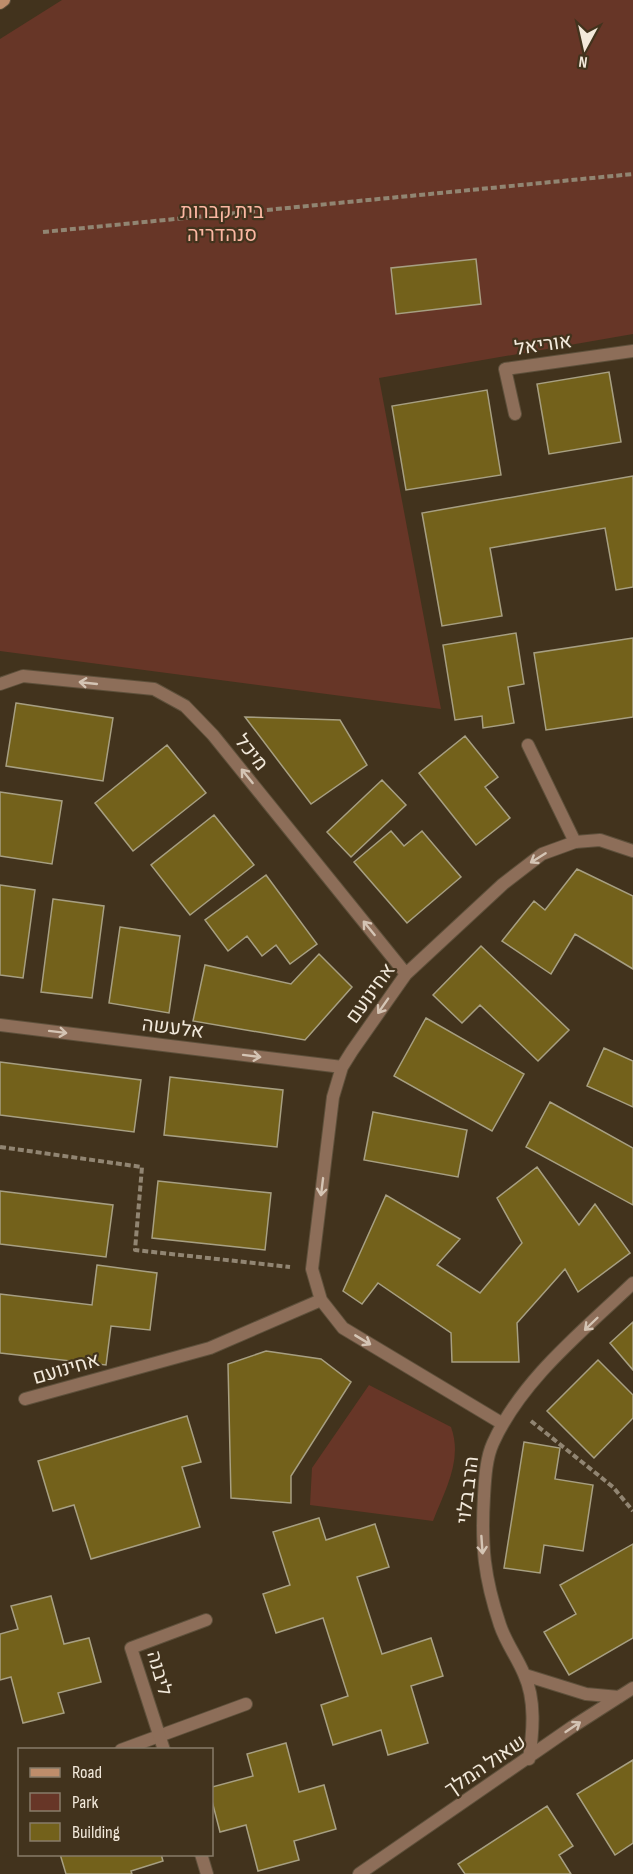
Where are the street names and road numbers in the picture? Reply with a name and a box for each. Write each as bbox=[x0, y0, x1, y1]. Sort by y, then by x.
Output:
street label: אוריאל bbox=[513, 329, 573, 361]
street label: מיכל bbox=[229, 730, 273, 776]
street label: אחינועם bbox=[341, 959, 401, 1028]
street label: אלעשה bbox=[140, 1012, 205, 1044]
street label: אחינועם bbox=[30, 1348, 102, 1390]
street label: הרב בלוי bbox=[452, 1455, 484, 1525]
street label: ליבנה bbox=[141, 1648, 177, 1699]
street label: שאול המלך bbox=[440, 1730, 531, 1802]

